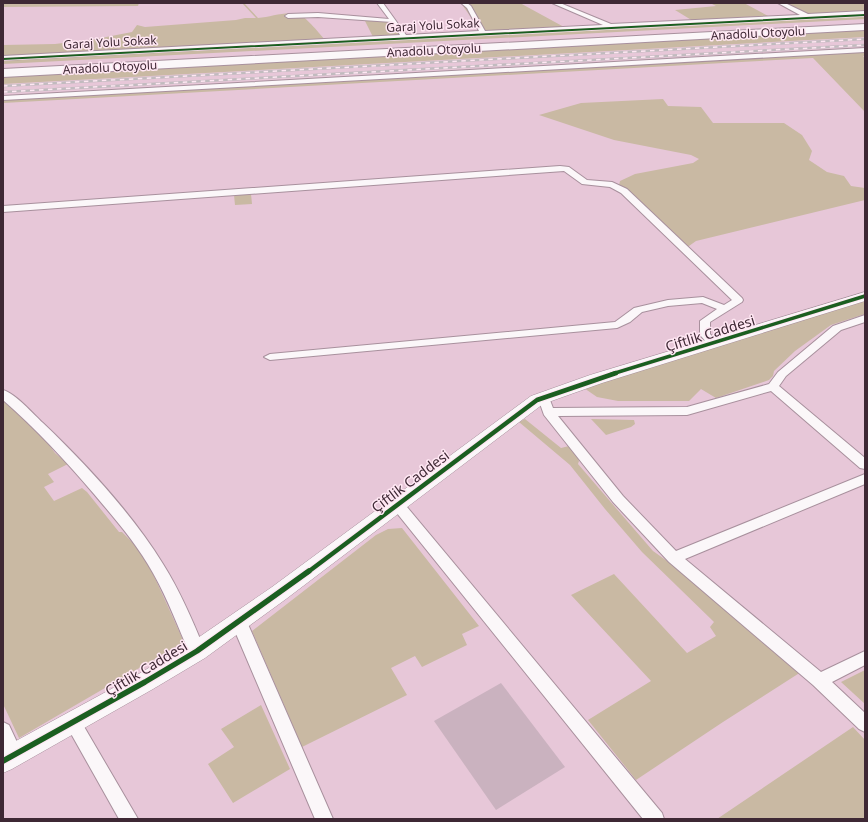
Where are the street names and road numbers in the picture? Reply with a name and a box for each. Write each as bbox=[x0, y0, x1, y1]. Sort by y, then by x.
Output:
street label: Garaj Yolu Sokak bbox=[386, 14, 481, 36]
street label: Anadolu Otoyolu bbox=[710, 22, 806, 44]
street label: Garaj Yolu Sokak bbox=[63, 31, 158, 53]
street label: Anadolu Otoyolu bbox=[386, 39, 482, 61]
street label: Anadolu Otoyolu bbox=[62, 56, 158, 78]
street label: Çiftlik Caddesi bbox=[663, 310, 757, 356]
street label: Çiftlik Caddesi bbox=[367, 445, 453, 517]
street label: Çiftlik Caddesi bbox=[101, 636, 191, 700]

